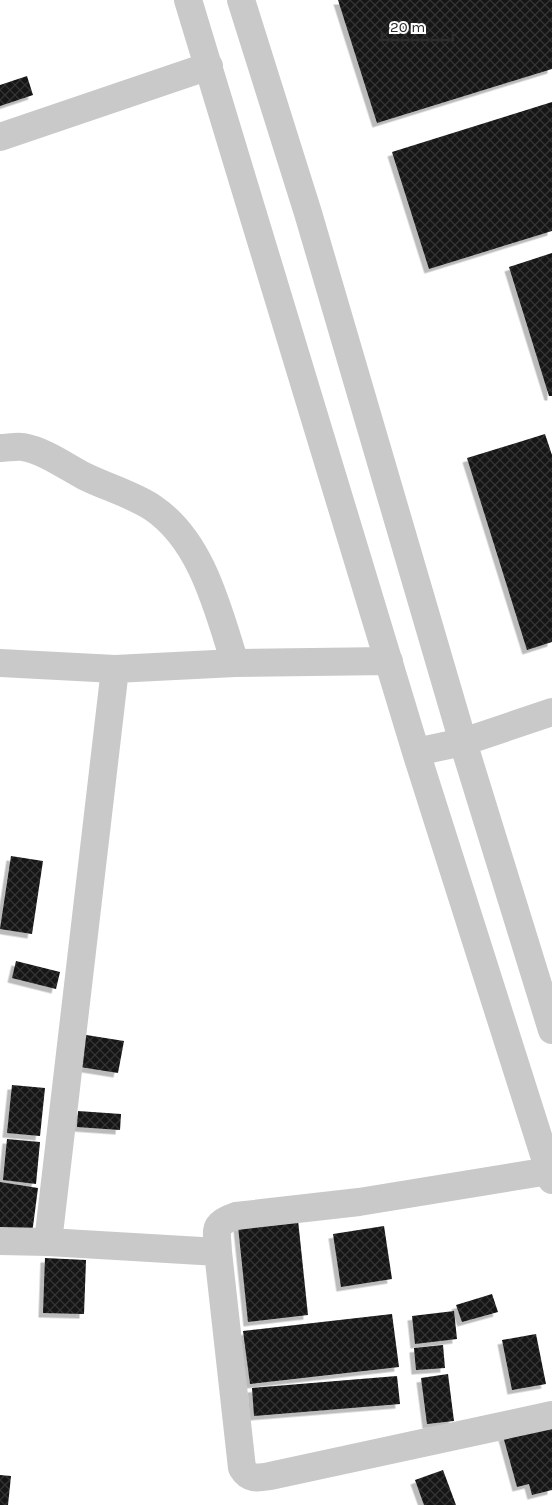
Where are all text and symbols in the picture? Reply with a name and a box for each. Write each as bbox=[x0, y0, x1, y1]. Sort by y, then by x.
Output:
scale bar bbox=[382, 10, 453, 42]
text: 20 m bbox=[390, 18, 425, 36]

